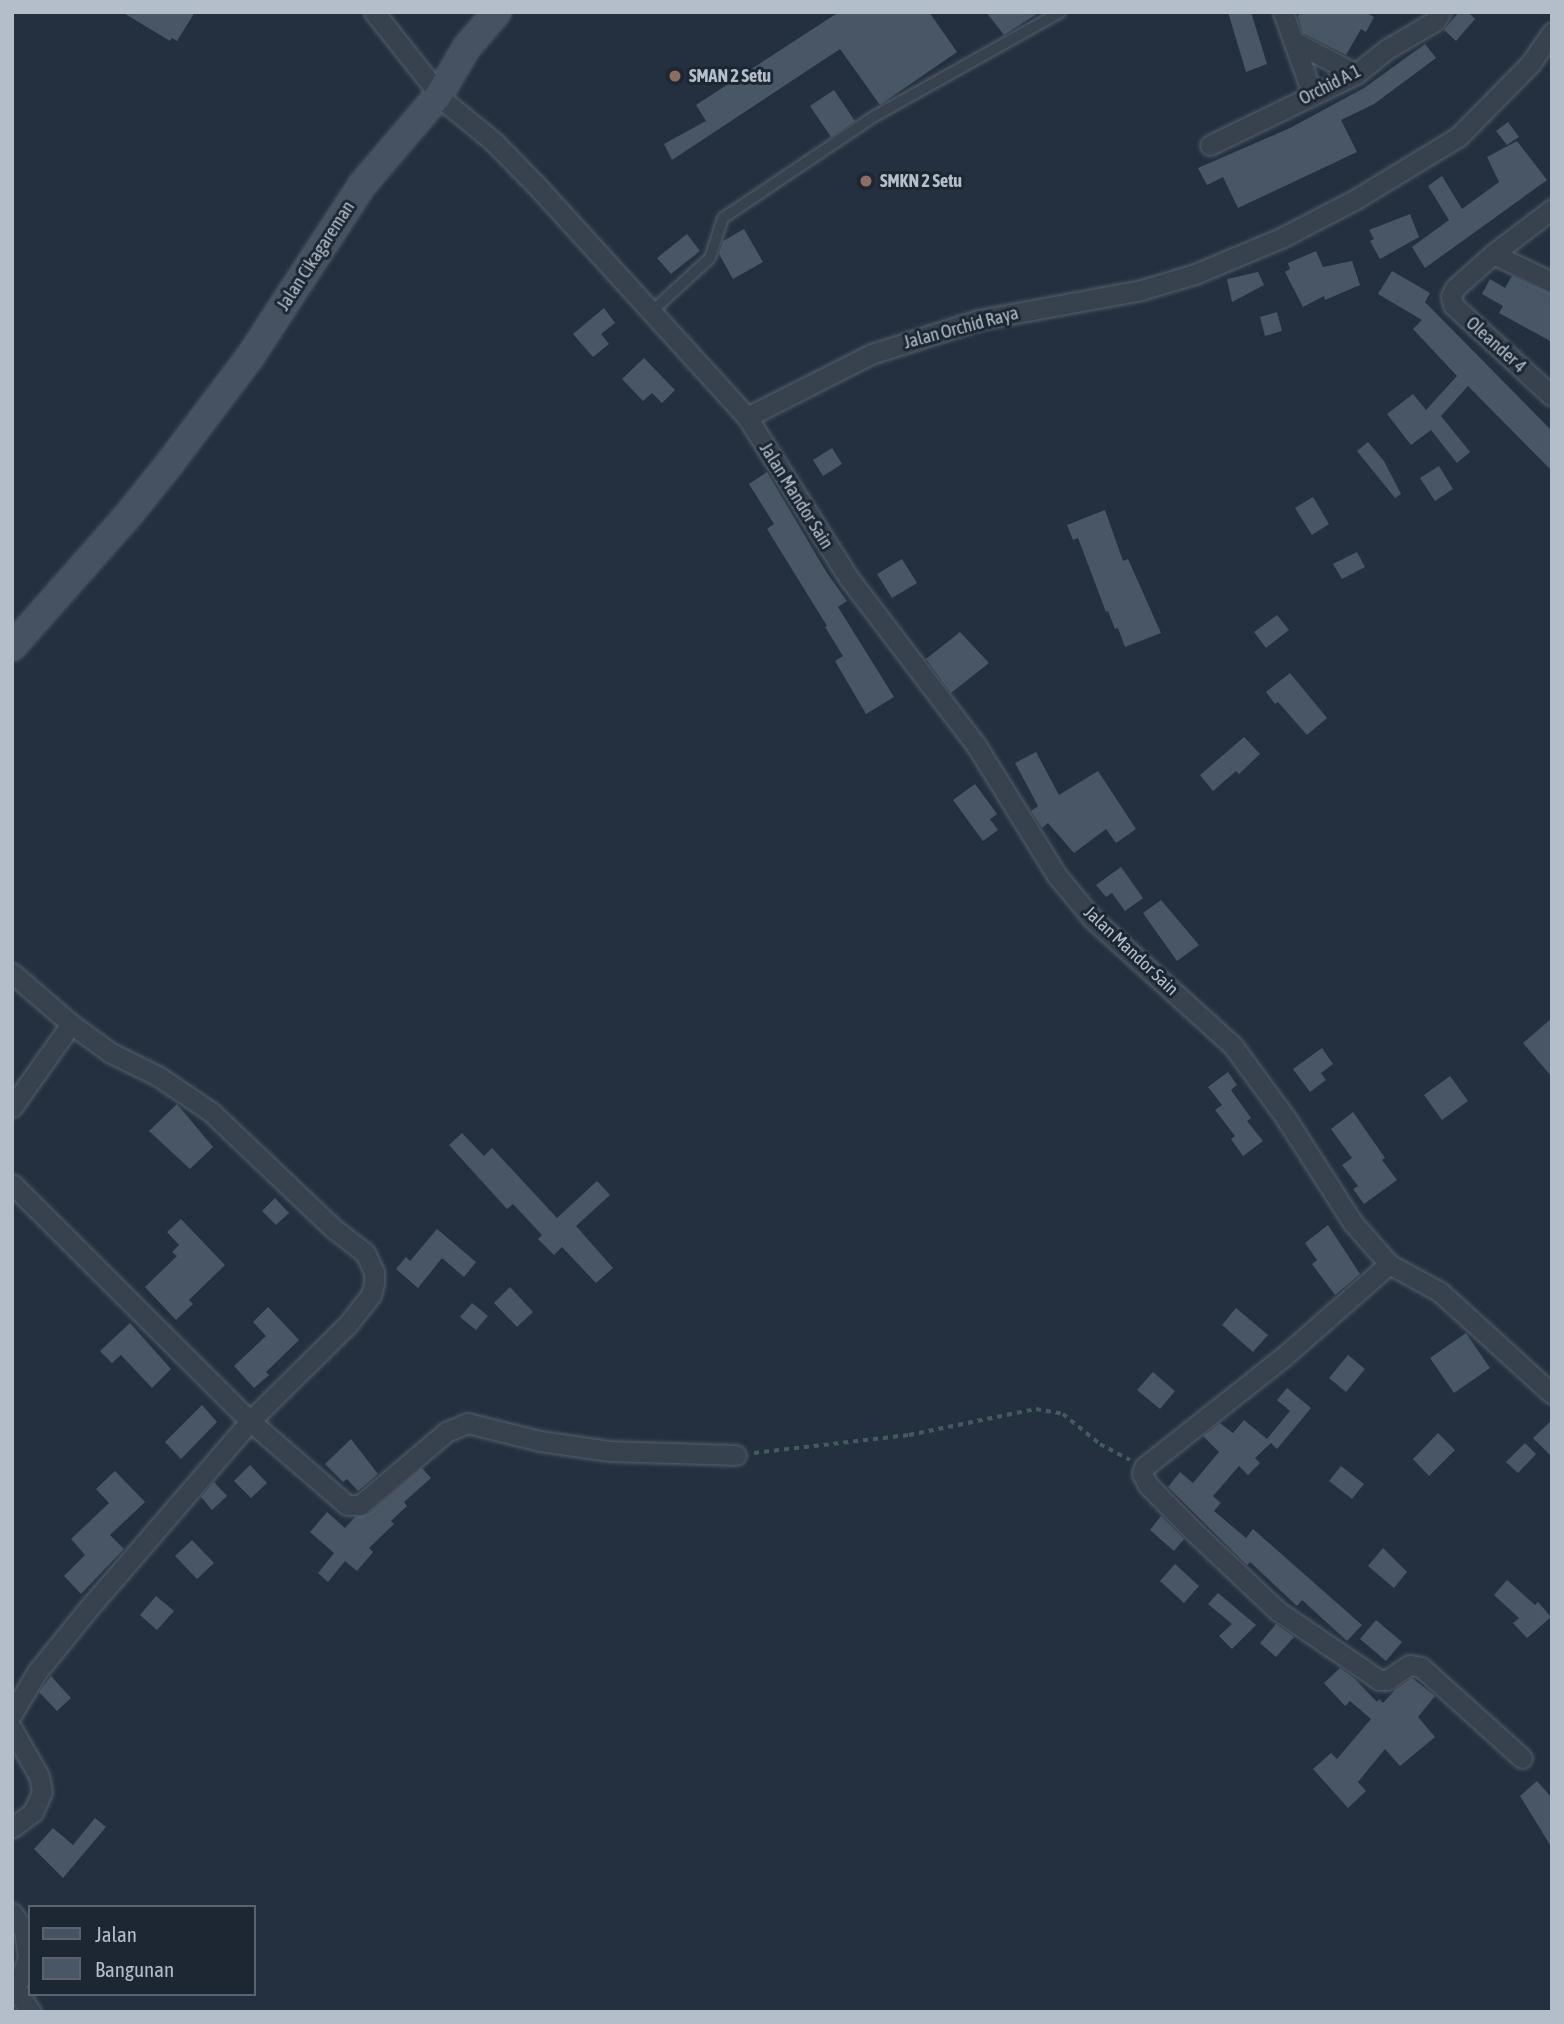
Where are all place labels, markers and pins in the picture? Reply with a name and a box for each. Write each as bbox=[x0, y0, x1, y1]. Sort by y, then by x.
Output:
place label: SMAN 2 Setu bbox=[689, 65, 771, 87]
marker: SMAN 2 Setu bbox=[667, 68, 683, 84]
place label: SMKN 2 Setu bbox=[880, 170, 962, 192]
marker: SMKN 2 Setu bbox=[858, 173, 874, 189]

